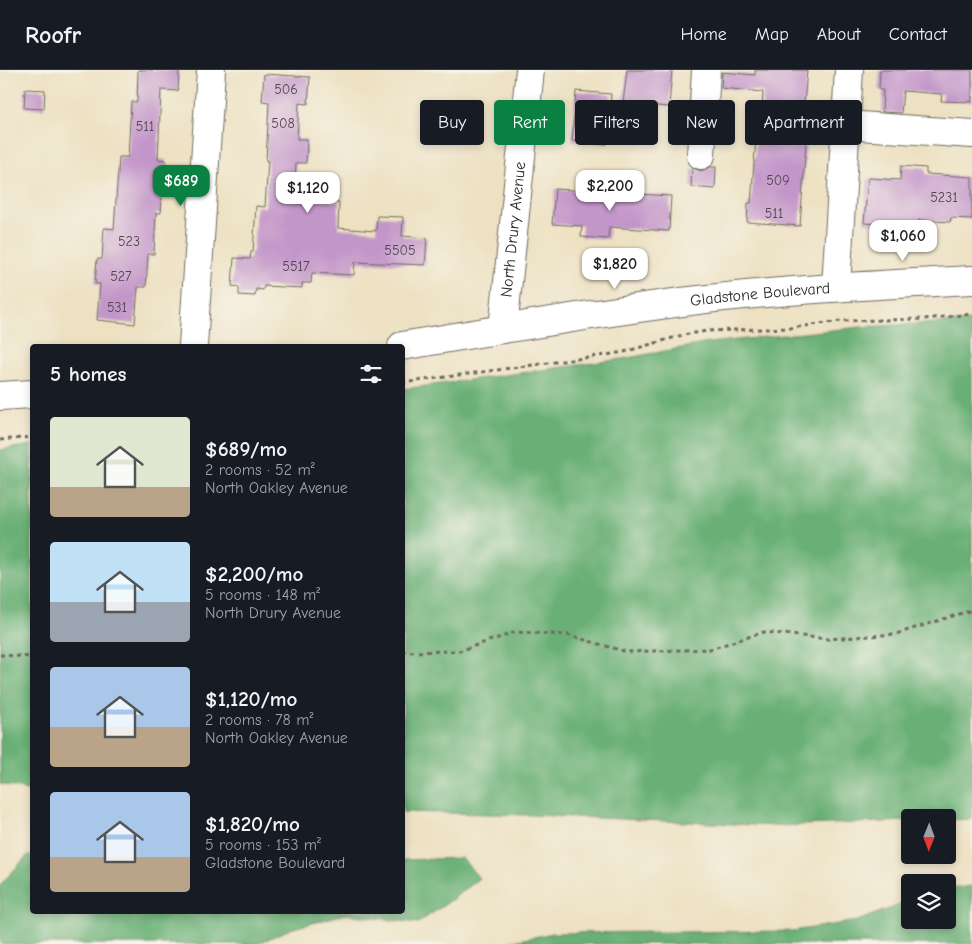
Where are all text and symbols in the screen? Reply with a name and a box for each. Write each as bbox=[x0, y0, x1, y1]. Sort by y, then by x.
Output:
text: Roofr bbox=[25, 21, 81, 49]
text: Home bbox=[680, 24, 727, 45]
text: Map bbox=[755, 24, 789, 45]
text: About bbox=[817, 24, 861, 45]
text: Contact bbox=[889, 24, 947, 45]
house number: 506 bbox=[274, 81, 298, 98]
chip: Buy bbox=[420, 100, 484, 145]
chip: Rent bbox=[494, 100, 565, 145]
chip: Filters bbox=[575, 100, 658, 145]
chip: New bbox=[668, 100, 735, 145]
chip: Apartment bbox=[745, 100, 862, 145]
house number: 508 bbox=[271, 115, 295, 132]
house number: 511 bbox=[136, 118, 154, 135]
street label: North Drury Avenue bbox=[497, 161, 529, 298]
pin: $689 bbox=[151, 164, 211, 207]
pin: $2,200 bbox=[569, 170, 651, 212]
text: $689 bbox=[164, 172, 198, 190]
pin: $1,120 bbox=[267, 172, 349, 214]
house number: 509 bbox=[766, 172, 790, 189]
text: $2,200 bbox=[587, 177, 633, 195]
text: $1,120 bbox=[287, 179, 329, 197]
house number: 5231 bbox=[930, 189, 958, 206]
house number: 511 bbox=[765, 205, 783, 222]
pin: $1,060 bbox=[862, 220, 944, 262]
text: $1,060 bbox=[880, 227, 926, 245]
house number: 523 bbox=[118, 233, 140, 250]
house number: 5505 bbox=[384, 242, 416, 259]
pin: $1,820 bbox=[574, 248, 656, 290]
text: $1,820 bbox=[593, 255, 637, 273]
house number: 5517 bbox=[282, 258, 310, 275]
house number: 527 bbox=[110, 268, 132, 285]
street label: Gladstone Boulevard bbox=[689, 279, 831, 310]
house number: 531 bbox=[107, 299, 127, 316]
icon: filters bbox=[357, 360, 385, 388]
text: 5 homes bbox=[50, 362, 127, 386]
icon: home bbox=[90, 437, 150, 497]
text: $689/mo bbox=[205, 437, 287, 461]
text: 2 rooms · 52 m² bbox=[205, 461, 315, 479]
text: North Oakley Avenue bbox=[205, 479, 348, 497]
icon: home bbox=[90, 562, 150, 622]
text: $2,200/mo bbox=[205, 562, 303, 586]
text: 5 rooms · 148 m² bbox=[205, 586, 320, 604]
text: North Drury Avenue bbox=[205, 604, 341, 622]
icon: home bbox=[90, 687, 150, 747]
text: $1,120/mo bbox=[205, 687, 297, 711]
text: 2 rooms · 78 m² bbox=[205, 711, 313, 729]
text: North Oakley Avenue bbox=[205, 729, 348, 747]
north arrow bbox=[901, 809, 956, 864]
map controls bbox=[901, 809, 956, 929]
icon: home bbox=[90, 812, 150, 872]
text: $1,820/mo bbox=[205, 812, 300, 836]
text: 5 rooms · 153 m² bbox=[205, 836, 321, 854]
text: Gladstone Boulevard bbox=[205, 854, 345, 872]
button: layers bbox=[901, 874, 956, 929]

